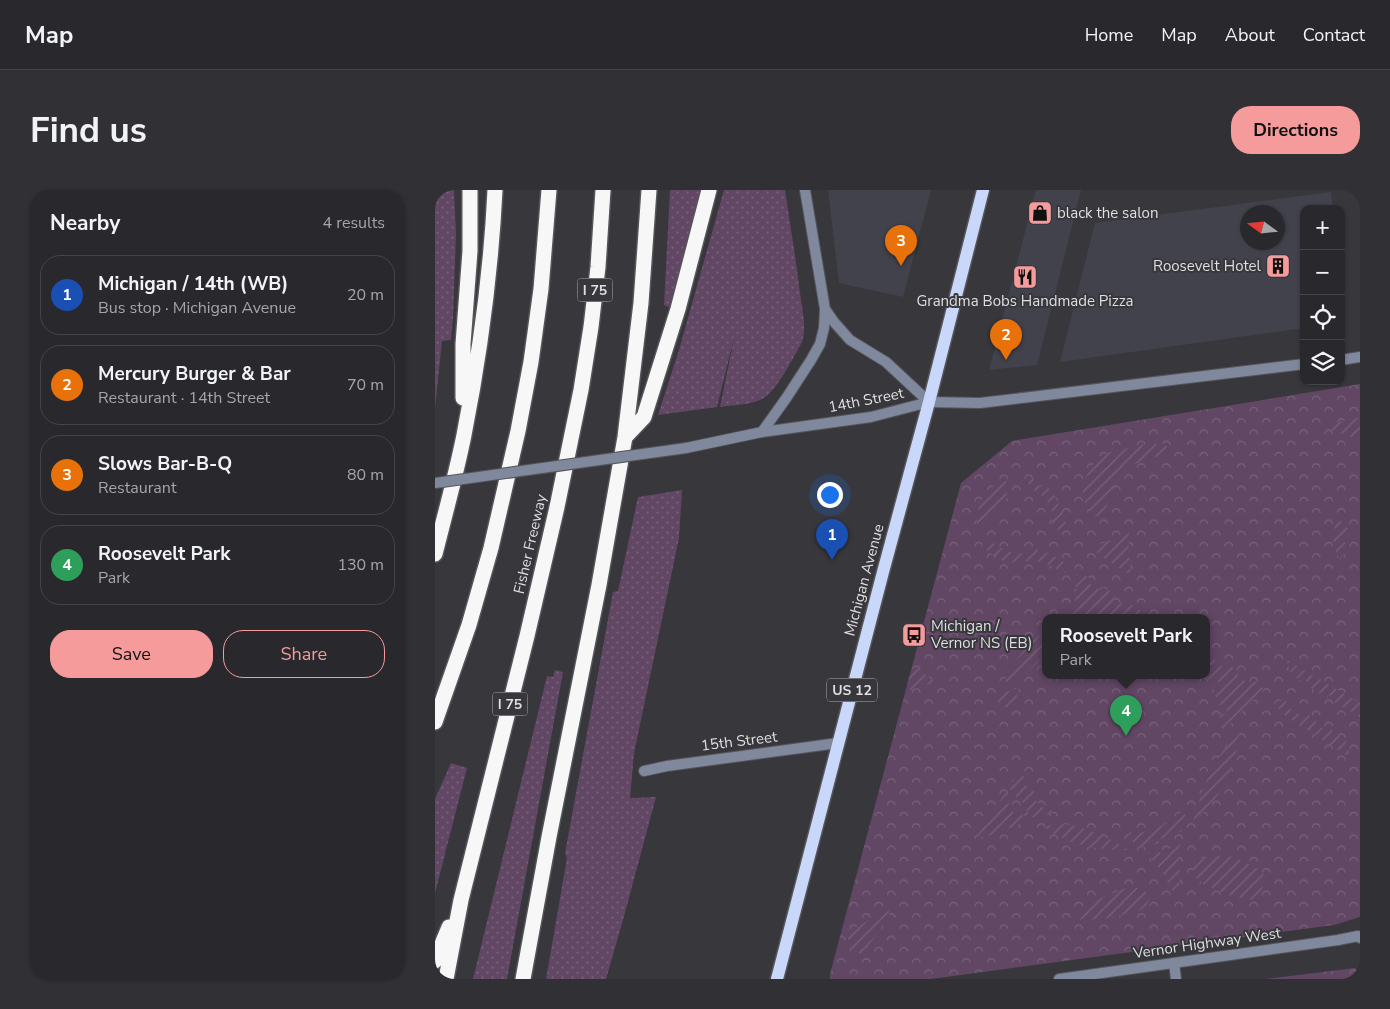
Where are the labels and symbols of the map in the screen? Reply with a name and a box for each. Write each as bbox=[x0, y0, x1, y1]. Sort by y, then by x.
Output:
shop icon: black the salon bbox=[1027, 200, 1053, 226]
place label: black the salon bbox=[1057, 203, 1158, 223]
north arrow bbox=[1240, 205, 1285, 250]
pin: 3 bbox=[885, 225, 917, 266]
building icon: Roosevelt Hotel bbox=[1265, 253, 1291, 279]
place label: Roosevelt Hotel bbox=[1153, 256, 1262, 276]
restaurant icon: Grandma Bobs Handmade Pizza bbox=[1012, 264, 1038, 290]
road number: I 75 bbox=[577, 278, 613, 302]
place label: Grandma Bobs Handmade Pizza bbox=[916, 291, 1134, 311]
pin: 2 bbox=[990, 319, 1022, 360]
street label: 14th Street bbox=[827, 383, 906, 417]
your location bbox=[817, 482, 843, 508]
street label: Fisher Freeway bbox=[509, 492, 551, 596]
pin: 1 bbox=[816, 519, 848, 560]
street label: Michigan Avenue bbox=[839, 522, 889, 638]
place label: Michigan / Vernor NS (EB) bbox=[930, 616, 1032, 653]
bus stop icon: Michigan / Vernor NS (EB) bbox=[901, 622, 927, 648]
road number: US 12 bbox=[827, 678, 877, 702]
road number: I 75 bbox=[493, 692, 527, 716]
pin: 4 bbox=[1110, 695, 1142, 736]
street label: 15th Street bbox=[700, 726, 779, 756]
street label: Vernor Highway West bbox=[1131, 923, 1283, 963]

